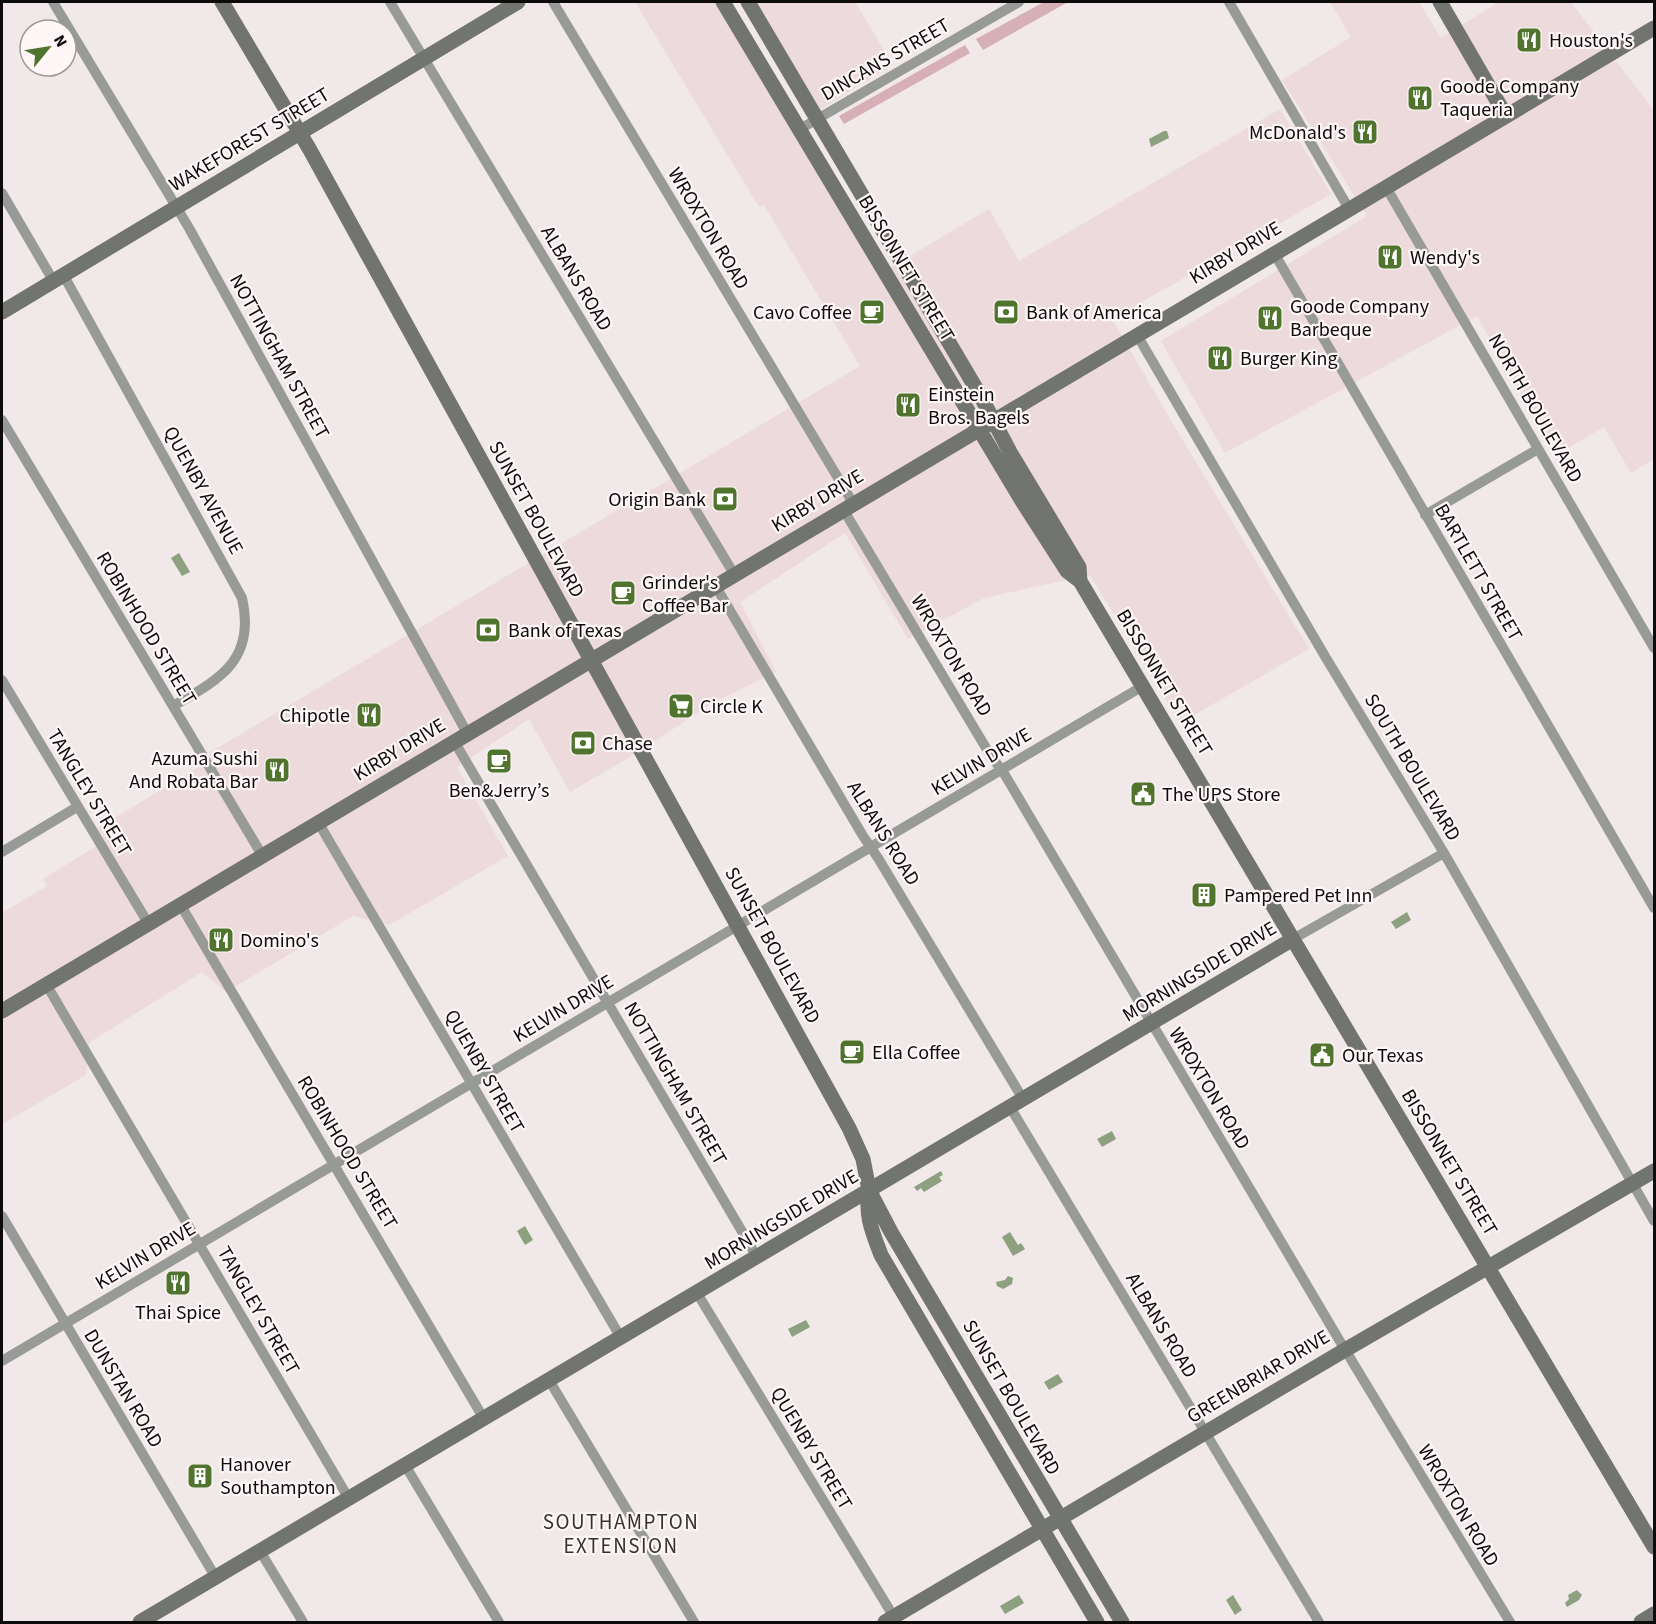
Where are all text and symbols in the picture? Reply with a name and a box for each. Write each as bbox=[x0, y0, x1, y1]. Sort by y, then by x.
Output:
street label: DINCANS STREET bbox=[816, 11, 955, 108]
north arrow bbox=[18, 18, 78, 78]
restaurant icon: Houston's bbox=[1514, 25, 1544, 55]
place label: Houston's bbox=[1549, 27, 1633, 55]
text: N bbox=[48, 31, 72, 51]
place label: Goode Company Taqueria bbox=[1440, 73, 1580, 124]
street label: WAKEFOREST STREET bbox=[164, 81, 335, 199]
restaurant icon: Goode Company Taqueria bbox=[1405, 83, 1435, 113]
restaurant icon: McDonald's bbox=[1350, 117, 1380, 147]
place label: McDonald's bbox=[1249, 119, 1346, 147]
street label: WROXTON ROAD bbox=[661, 162, 756, 295]
street label: BISSONNET STREET bbox=[851, 190, 961, 347]
street label: KIRBY DRIVE bbox=[1184, 214, 1287, 291]
street label: ALBANS ROAD bbox=[534, 221, 619, 336]
restaurant icon: Wendy's bbox=[1375, 242, 1405, 272]
place label: Wendy's bbox=[1410, 244, 1480, 272]
street label: NOTTINGHAM STREET bbox=[222, 269, 336, 444]
place label: Goode Company Barbeque bbox=[1290, 293, 1430, 344]
cafe icon: Cavo Coffee bbox=[857, 297, 887, 327]
bank icon: Bank of America bbox=[991, 297, 1021, 327]
place label: Cavo Coffee bbox=[753, 299, 852, 327]
place label: Bank of America bbox=[1026, 299, 1162, 327]
restaurant icon: Goode Company Barbeque bbox=[1255, 303, 1285, 333]
street label: NORTH BOULEVARD bbox=[1481, 329, 1589, 488]
restaurant icon: Burger King bbox=[1205, 343, 1235, 373]
place label: Burger King bbox=[1240, 345, 1338, 373]
place label: Einstein Bros. Bagels bbox=[928, 381, 1030, 432]
restaurant icon: Einstein Bros. Bagels bbox=[893, 390, 923, 420]
street label: QUENBY AVENUE bbox=[156, 421, 250, 560]
street label: SUNSET BOULEVARD bbox=[481, 436, 591, 603]
street label: KIRBY DRIVE bbox=[766, 462, 869, 539]
bank icon: Origin Bank bbox=[710, 484, 740, 514]
place label: Origin Bank bbox=[608, 486, 706, 514]
street label: BARTLETT STREET bbox=[1427, 499, 1529, 647]
street label: ROBINHOOD STREET bbox=[89, 546, 203, 711]
place label: Grinder's Coffee Bar bbox=[642, 569, 728, 620]
cafe icon: Grinder's Coffee Bar bbox=[608, 578, 638, 608]
street label: WROXTON ROAD bbox=[904, 589, 999, 722]
street label: BISSONNET STREET bbox=[1109, 604, 1219, 761]
bank icon: Bank of Texas bbox=[473, 615, 503, 645]
place label: Bank of Texas bbox=[508, 617, 622, 645]
street label: SOUTH BOULEVARD bbox=[1357, 689, 1467, 846]
supermarket icon: Circle K bbox=[666, 691, 696, 721]
place label: Circle K bbox=[700, 693, 763, 721]
restaurant icon: Chipotle bbox=[354, 700, 384, 730]
place label: Chipotle bbox=[279, 702, 350, 730]
street label: KIRBY DRIVE bbox=[348, 711, 451, 788]
street label: KELVIN DRIVE bbox=[926, 721, 1037, 803]
street label: TANGLEY STREET bbox=[40, 724, 138, 862]
bank icon: Chase bbox=[568, 728, 598, 758]
place label: Chase bbox=[602, 730, 653, 758]
place label: Azuma Sushi And Robata Bar bbox=[129, 745, 258, 796]
cafe icon: Ben&Jerry’s bbox=[484, 746, 514, 776]
restaurant icon: Azuma Sushi And Robata Bar bbox=[262, 755, 292, 785]
street label: ALBANS ROAD bbox=[840, 776, 926, 891]
place label: Ben&Jerry’s bbox=[449, 777, 549, 805]
public building icon: The UPS Store bbox=[1128, 779, 1158, 809]
place label: The UPS Store bbox=[1162, 781, 1280, 809]
street label: SUNSET BOULEVARD bbox=[717, 862, 827, 1029]
building icon: Pampered Pet Inn bbox=[1189, 880, 1219, 910]
place label: Pampered Pet Inn bbox=[1224, 882, 1372, 910]
street label: MORNINGSIDE DRIVE bbox=[1117, 915, 1282, 1029]
restaurant icon: Domino's bbox=[206, 925, 236, 955]
place label: Domino's bbox=[240, 927, 319, 955]
street label: KELVIN DRIVE bbox=[508, 968, 619, 1050]
street label: NOTTINGHAM STREET bbox=[617, 997, 733, 1171]
street label: QUENBY STREET bbox=[437, 1004, 531, 1139]
street label: WROXTON ROAD bbox=[1162, 1022, 1257, 1155]
cafe icon: Ella Coffee bbox=[837, 1037, 867, 1067]
place label: Ella Coffee bbox=[872, 1039, 960, 1067]
public building icon: Our Texas bbox=[1307, 1040, 1337, 1070]
place label: Our Texas bbox=[1342, 1042, 1423, 1070]
street label: ROBINHOOD STREET bbox=[290, 1070, 404, 1235]
street label: BISSONNET STREET bbox=[1394, 1084, 1504, 1241]
street label: MORNINGSIDE DRIVE bbox=[699, 1163, 864, 1277]
street label: KELVIN DRIVE bbox=[90, 1215, 201, 1297]
street label: TANGLEY STREET bbox=[210, 1241, 306, 1380]
restaurant icon: Thai Spice bbox=[163, 1268, 193, 1298]
street label: ALBANS ROAD bbox=[1119, 1268, 1204, 1383]
place label: Thai Spice bbox=[135, 1299, 221, 1327]
street label: SUNSET BOULEVARD bbox=[955, 1315, 1067, 1480]
street label: GREENBRIAR DRIVE bbox=[1182, 1323, 1335, 1431]
street label: DUNSTAN ROAD bbox=[77, 1324, 170, 1453]
street label: QUENBY STREET bbox=[763, 1382, 859, 1515]
street label: WROXTON ROAD bbox=[1411, 1439, 1506, 1572]
place label: Hanover Southampton bbox=[220, 1451, 336, 1502]
building icon: Hanover Southampton bbox=[185, 1461, 215, 1491]
district label: SOUTHAMPTON EXTENSION bbox=[543, 1507, 699, 1561]

